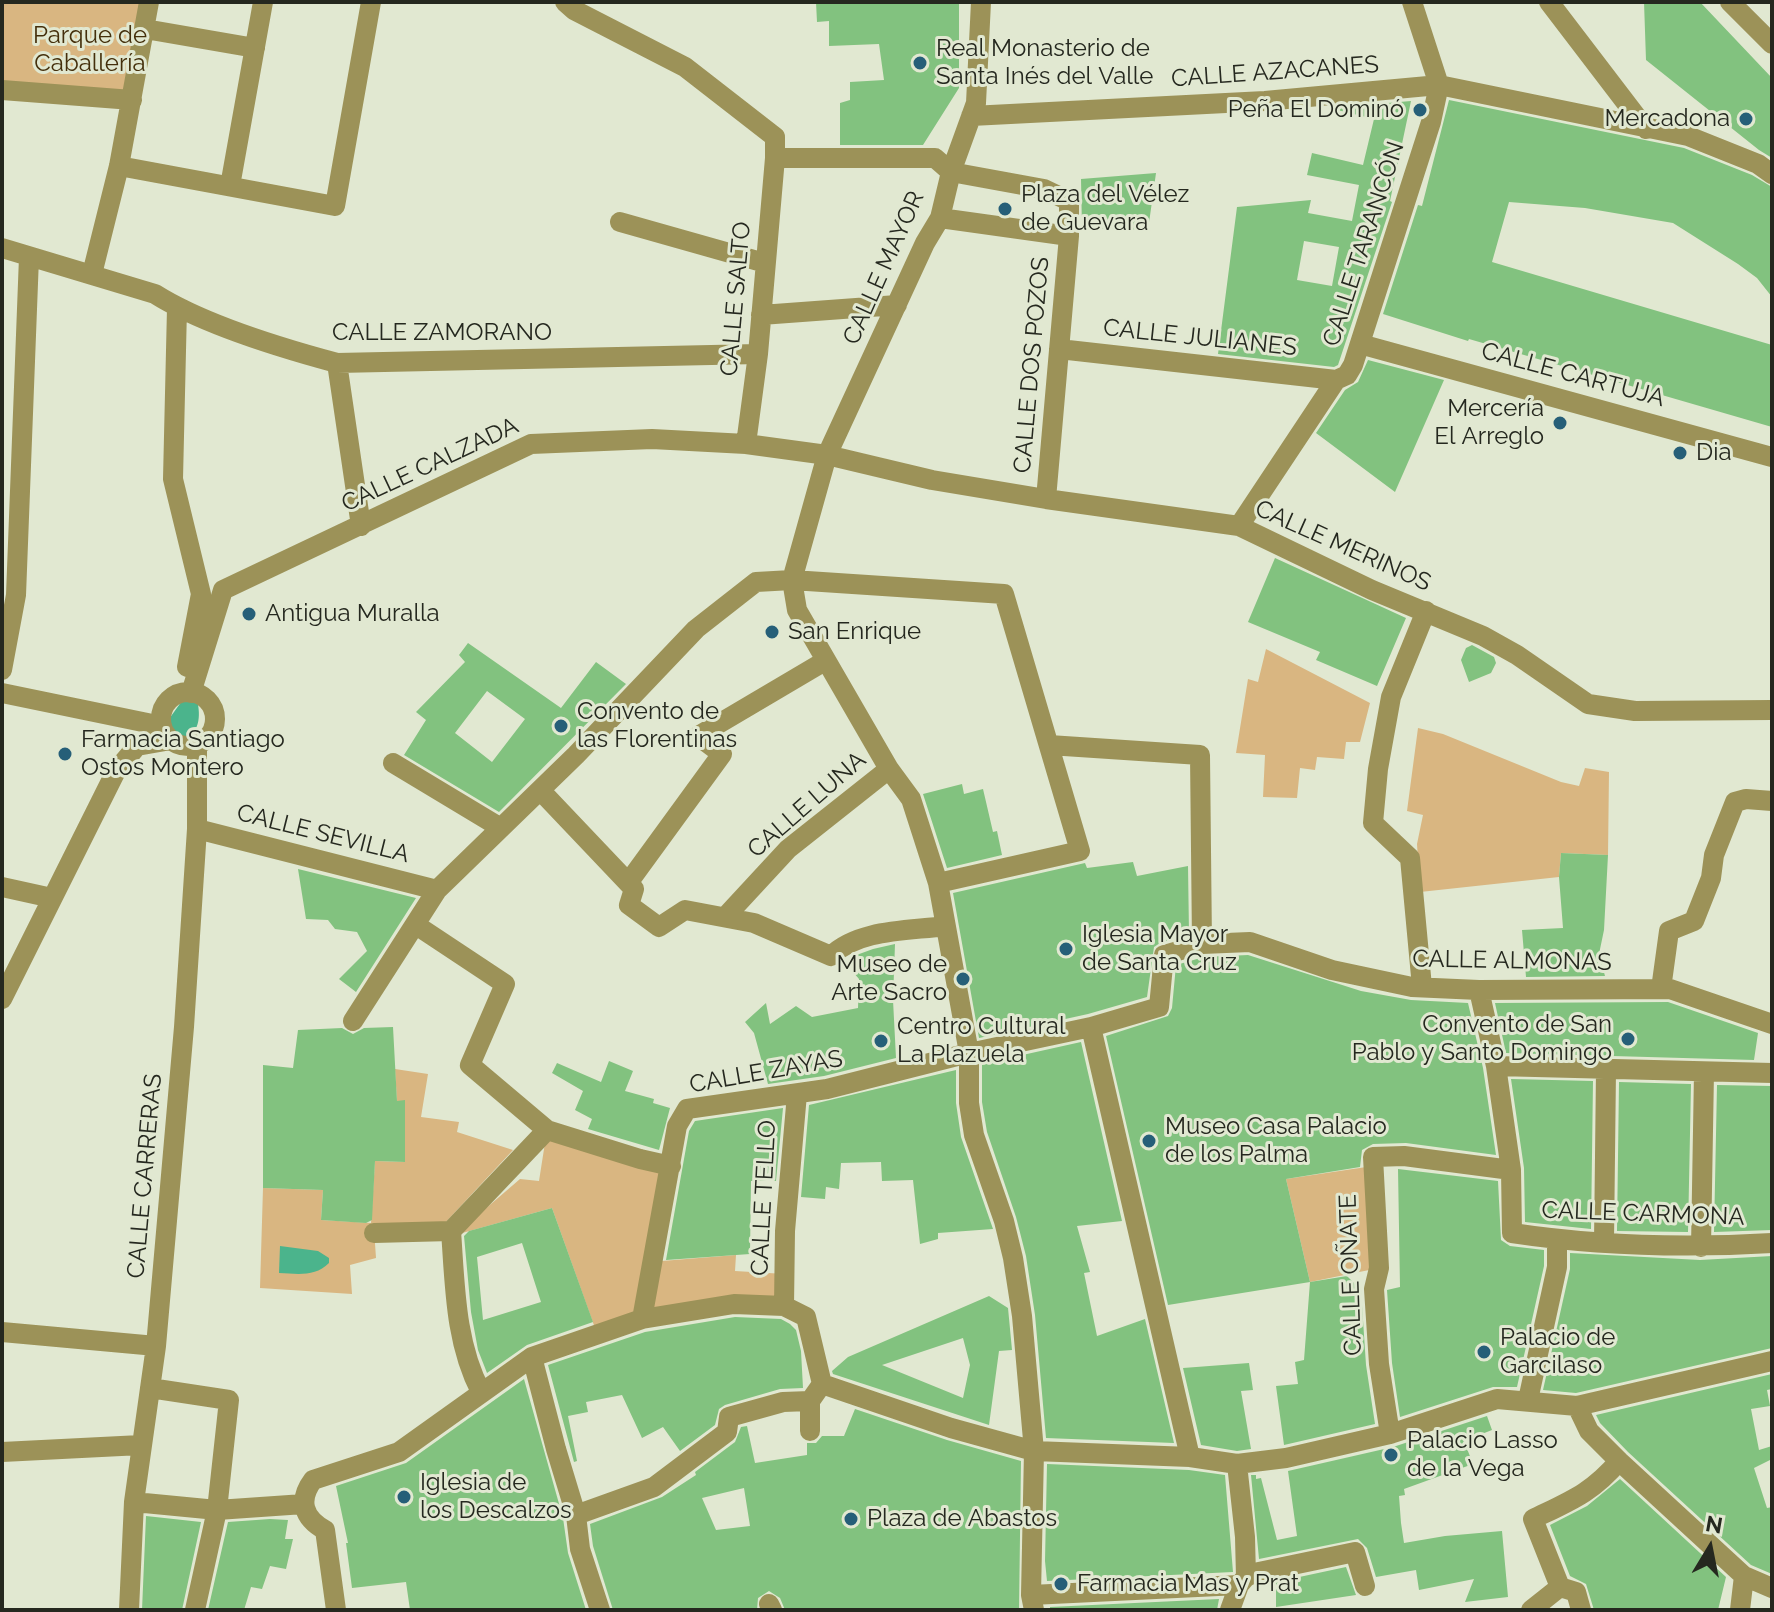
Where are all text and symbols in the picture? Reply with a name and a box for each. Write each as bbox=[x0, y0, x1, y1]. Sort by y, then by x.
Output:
park label: Parque de Caballería bbox=[33, 22, 147, 78]
place label: Real Monasterio de Santa Inés del Valle bbox=[936, 35, 1153, 91]
street label: CALLE AZACANES bbox=[1170, 50, 1380, 94]
marker: Real Monasterio de Santa Inés del Valle bbox=[911, 54, 929, 72]
place label: Peña El Dominó bbox=[1228, 96, 1404, 124]
marker: Peña El Dominó bbox=[1411, 101, 1429, 119]
place label: Mercadona bbox=[1604, 105, 1730, 133]
marker: Mercadona bbox=[1737, 110, 1755, 128]
street label: CALLE TARANCÓN bbox=[1317, 138, 1411, 350]
place label: Plaza del Vélez de Guevara bbox=[1021, 181, 1189, 237]
street label: CALLE MAYOR bbox=[837, 187, 931, 349]
marker: Plaza del Vélez de Guevara bbox=[996, 200, 1014, 218]
street label: CALLE SALTO bbox=[715, 221, 757, 377]
street label: CALLE DOS POZOS bbox=[1008, 256, 1056, 474]
street label: CALLE JULIANES bbox=[1102, 314, 1298, 362]
street label: CALLE ZAMORANO bbox=[332, 319, 552, 347]
street label: CALLE CARTUJA bbox=[1478, 337, 1668, 413]
place label: Mercería El Arreglo bbox=[1434, 395, 1544, 451]
street label: CALLE CALZADA bbox=[337, 411, 523, 519]
marker: Mercería El Arreglo bbox=[1551, 414, 1569, 432]
place label: Dia bbox=[1696, 439, 1731, 467]
marker: Dia bbox=[1671, 444, 1689, 462]
street label: CALLE MERINOS bbox=[1251, 494, 1435, 598]
place label: Antigua Muralla bbox=[265, 600, 440, 628]
marker: Antigua Muralla bbox=[240, 605, 258, 623]
place label: San Enrique bbox=[788, 618, 921, 646]
marker: San Enrique bbox=[763, 623, 781, 641]
place label: Convento de las Florentinas bbox=[577, 698, 737, 754]
marker: Convento de las Florentinas bbox=[552, 717, 570, 735]
place label: Farmacia Santiago Ostos Montero bbox=[81, 726, 285, 782]
marker: Farmacia Santiago Ostos Montero bbox=[56, 745, 74, 763]
street label: CALLE LUNA bbox=[742, 746, 872, 864]
street label: CALLE SEVILLA bbox=[234, 799, 412, 869]
place label: Iglesia Mayor de Santa Cruz bbox=[1082, 921, 1237, 977]
marker: Iglesia Mayor de Santa Cruz bbox=[1057, 940, 1075, 958]
street label: CALLE ALMONAS bbox=[1412, 945, 1612, 977]
place label: Museo de Arte Sacro bbox=[831, 951, 947, 1007]
marker: Museo de Arte Sacro bbox=[954, 970, 972, 988]
place label: Convento de San Pablo y Santo Domingo bbox=[1352, 1011, 1612, 1067]
place label: Centro Cultural La Plazuela bbox=[897, 1013, 1065, 1069]
marker: Convento de San Pablo y Santo Domingo bbox=[1619, 1030, 1637, 1048]
marker: Centro Cultural La Plazuela bbox=[872, 1032, 890, 1050]
street label: CALLE ZAYAS bbox=[687, 1044, 845, 1100]
street label: CALLE CARRERAS bbox=[122, 1072, 168, 1280]
place label: Museo Casa Palacio de los Palma bbox=[1165, 1113, 1387, 1169]
street label: CALLE TELLO bbox=[746, 1119, 782, 1277]
marker: Museo Casa Palacio de los Palma bbox=[1140, 1132, 1158, 1150]
street label: CALLE OÑATE bbox=[1334, 1194, 1368, 1356]
street label: CALLE CARMONA bbox=[1541, 1196, 1745, 1232]
place label: Palacio de Garcilaso bbox=[1500, 1324, 1615, 1380]
marker: Palacio de Garcilaso bbox=[1475, 1343, 1493, 1361]
place label: Palacio Lasso de la Vega bbox=[1407, 1427, 1558, 1483]
marker: Palacio Lasso de la Vega bbox=[1382, 1446, 1400, 1464]
place label: Iglesia de los Descalzos bbox=[420, 1469, 572, 1525]
marker: Iglesia de los Descalzos bbox=[395, 1488, 413, 1506]
place label: Plaza de Abastos bbox=[867, 1505, 1057, 1533]
north arrow bbox=[1670, 1508, 1750, 1588]
marker: Plaza de Abastos bbox=[842, 1510, 860, 1528]
text: N bbox=[1704, 1510, 1725, 1539]
place label: Farmacia Mas y Prat bbox=[1077, 1570, 1299, 1598]
marker: Farmacia Mas y Prat bbox=[1052, 1575, 1070, 1593]

